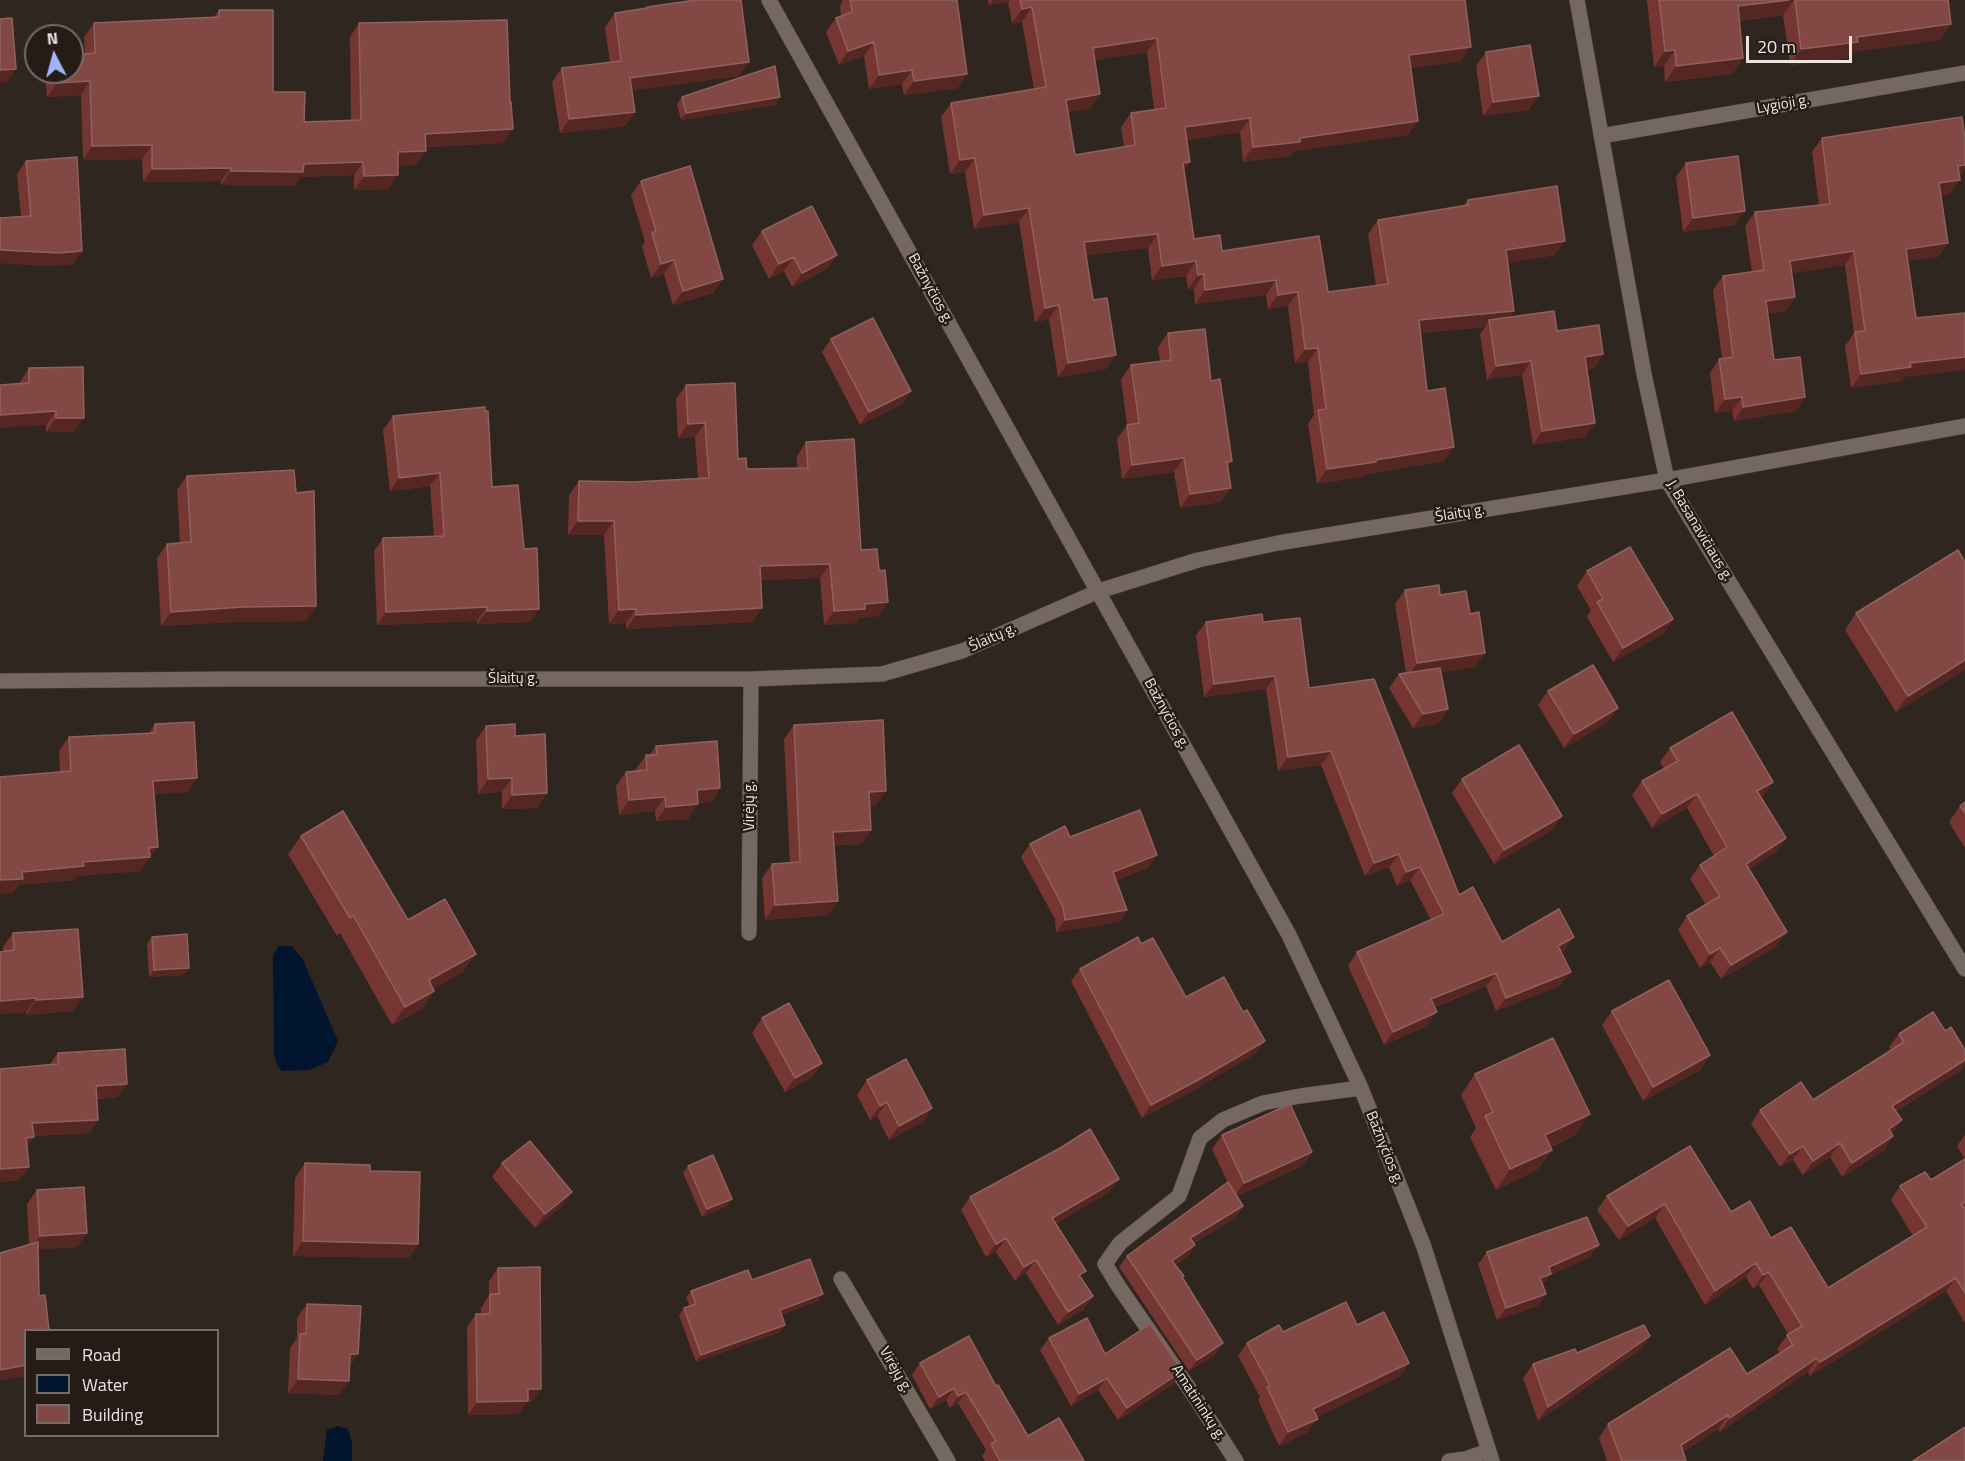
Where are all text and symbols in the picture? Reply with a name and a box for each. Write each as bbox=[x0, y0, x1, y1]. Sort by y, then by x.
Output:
north arrow bbox=[24, 24, 84, 84]
scale bar bbox=[1749, 24, 1856, 62]
text: N bbox=[46, 26, 59, 51]
text: 20 m bbox=[1757, 33, 1796, 60]
street label: Lygioji g. bbox=[1755, 92, 1811, 118]
street label: Bažnyčios g. bbox=[903, 251, 957, 327]
street label: J. Basanavičiaus g. bbox=[1662, 477, 1736, 585]
street label: Šlaitų g. bbox=[1434, 501, 1486, 527]
street label: Šlaitų g. bbox=[967, 620, 1019, 656]
street label: Šlaitų g. bbox=[488, 670, 538, 688]
street label: Bažnyčios g. bbox=[1139, 676, 1193, 752]
street label: Virėjų g. bbox=[741, 781, 759, 831]
street label: Bažnyčios g. bbox=[1361, 1109, 1407, 1187]
legend bbox=[24, 1329, 219, 1437]
text: Road bbox=[82, 1341, 121, 1368]
street label: Virėjų g. bbox=[875, 1344, 915, 1396]
street label: Amatininkų g. bbox=[1167, 1362, 1229, 1444]
text: Water bbox=[82, 1371, 128, 1398]
text: Building bbox=[82, 1401, 143, 1428]

